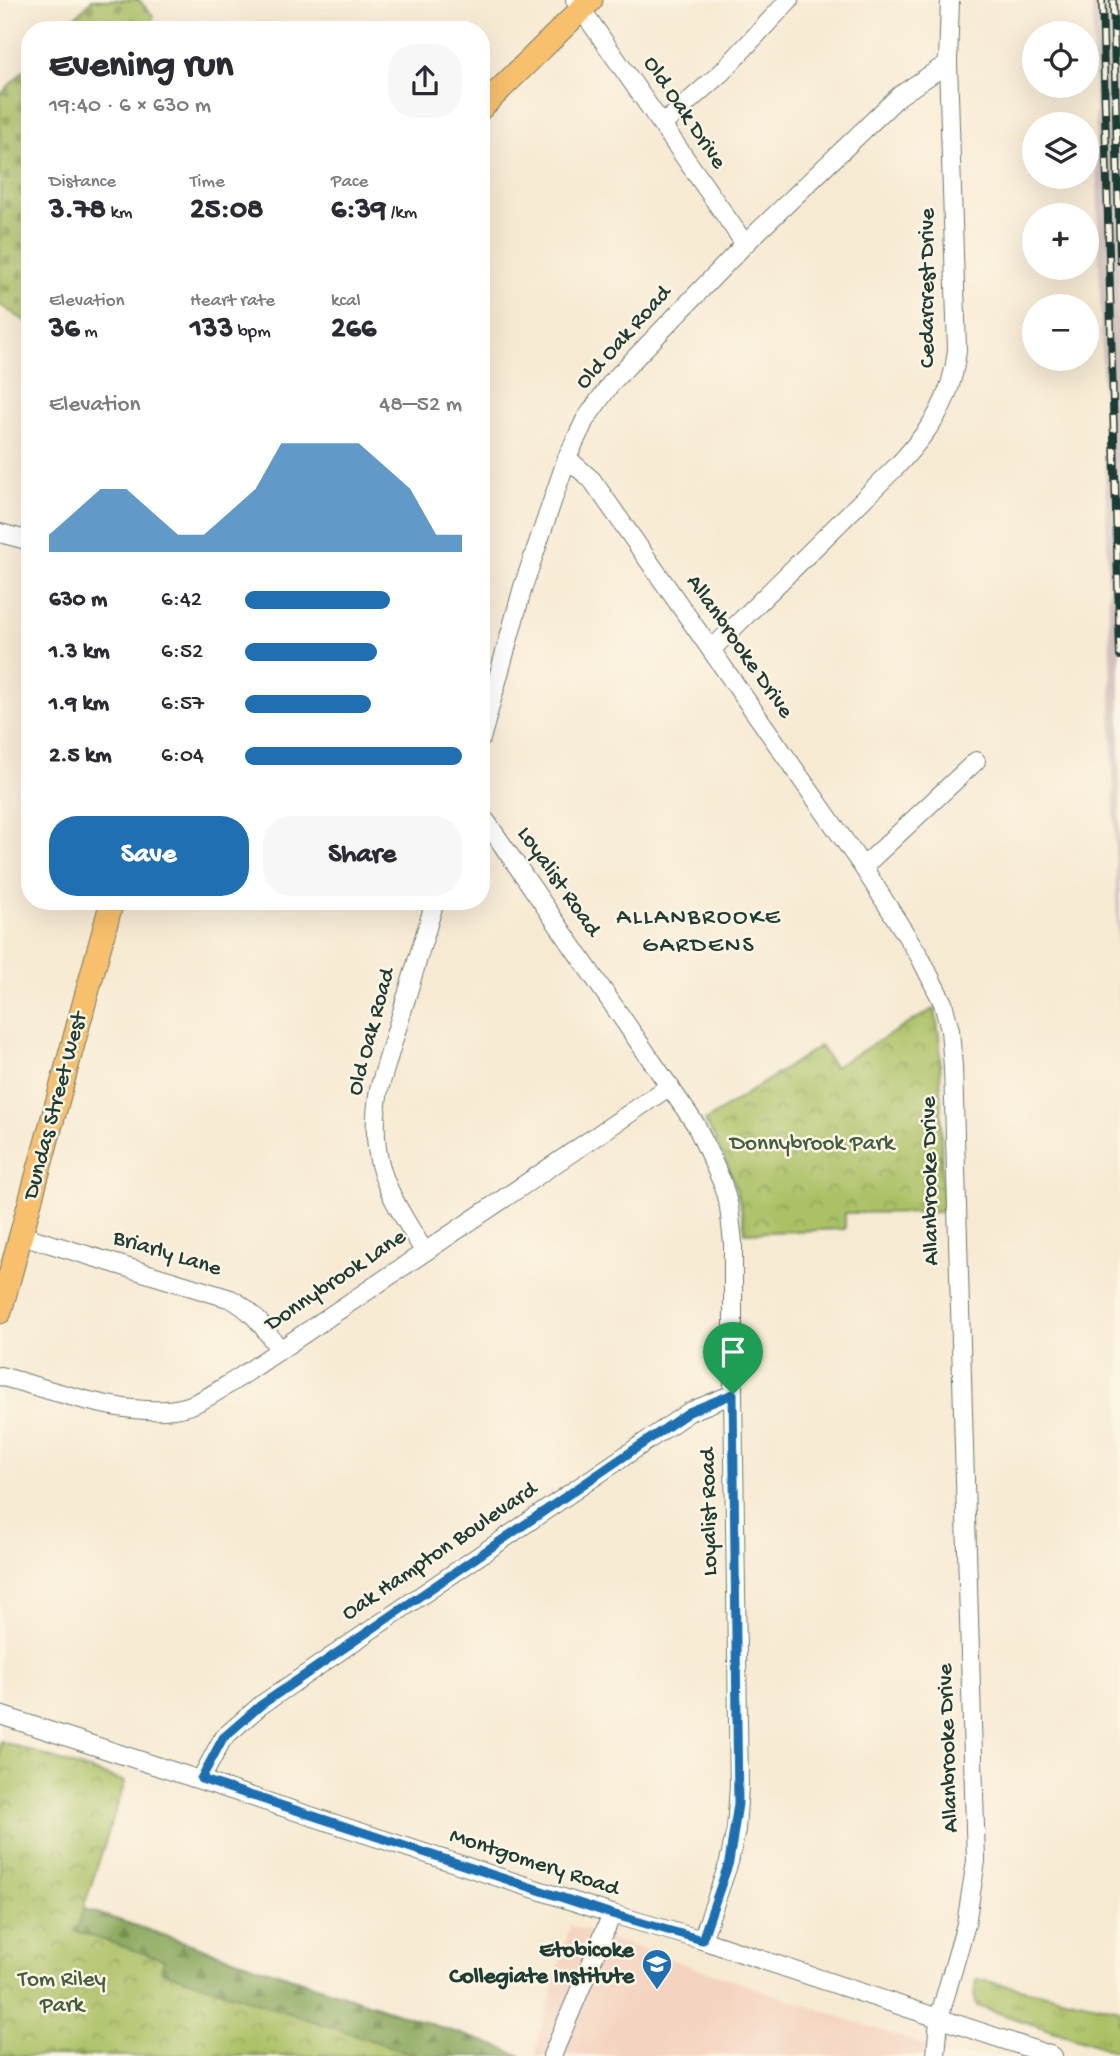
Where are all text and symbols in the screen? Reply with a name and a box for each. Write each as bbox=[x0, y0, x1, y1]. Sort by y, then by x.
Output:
map controls bbox=[1022, 21, 1099, 371]
button: locate bbox=[1022, 21, 1099, 98]
button: share bbox=[388, 44, 462, 118]
text: Evening run bbox=[49, 45, 233, 89]
street label: Old Oak Drive bbox=[636, 51, 732, 175]
text: 19:40 · 6 × 630 m bbox=[49, 93, 211, 120]
button: layers bbox=[1022, 112, 1099, 189]
text: Distance bbox=[49, 171, 116, 194]
text: Time bbox=[190, 171, 225, 194]
text: Pace bbox=[331, 171, 368, 194]
text: 3.78 bbox=[49, 194, 106, 229]
text: 25:08 bbox=[190, 194, 263, 229]
text: 6:39 bbox=[331, 194, 386, 229]
text: km bbox=[106, 202, 133, 225]
text: /km bbox=[386, 202, 417, 225]
button: + bbox=[1022, 203, 1099, 280]
street label: Cedarcrest Drive bbox=[915, 207, 942, 368]
street label: Old Oak Road bbox=[570, 279, 679, 395]
text: Elevation bbox=[49, 290, 125, 313]
text: Heart rate bbox=[190, 290, 275, 313]
text: kcal bbox=[331, 290, 361, 313]
button: − bbox=[1022, 294, 1099, 371]
text: 36 bbox=[49, 313, 80, 348]
text: 133 bbox=[190, 313, 233, 348]
text: 266 bbox=[331, 313, 376, 348]
text: m bbox=[80, 321, 98, 344]
text: bpm bbox=[233, 321, 271, 344]
text: Elevation bbox=[49, 392, 140, 419]
text: 48–52 m bbox=[379, 392, 462, 419]
street label: Allanbrooke Drive bbox=[679, 570, 799, 725]
text: 630 m bbox=[49, 587, 107, 614]
text: 6:42 bbox=[161, 587, 202, 614]
text: 1.3 km bbox=[49, 639, 109, 666]
text: 6:52 bbox=[161, 639, 203, 666]
text: 1.9 km bbox=[49, 691, 109, 718]
text: 6:57 bbox=[161, 691, 204, 718]
text: 2.5 km bbox=[49, 743, 112, 770]
text: 6:04 bbox=[161, 743, 204, 770]
button: Save bbox=[49, 816, 249, 896]
button: Share bbox=[263, 816, 462, 896]
street label: Loyalist Road bbox=[510, 822, 607, 943]
district label: ALLANBROOKE GARDENS bbox=[616, 904, 782, 961]
street label: Old Oak Road bbox=[342, 964, 402, 1098]
street label: Dundas Street West bbox=[17, 1008, 94, 1205]
street label: Allanbrooke Drive bbox=[916, 1095, 946, 1266]
park label: Donnybrook Park bbox=[728, 1131, 897, 1158]
street label: Donnybrook Lane bbox=[259, 1223, 412, 1339]
street label: Briarly Lane bbox=[109, 1224, 225, 1284]
pin bbox=[703, 1322, 763, 1394]
icon: arrive bbox=[714, 1333, 752, 1371]
street label: Loyalist Road bbox=[695, 1446, 725, 1576]
street label: Oak Hampton Boulevard bbox=[337, 1476, 544, 1627]
street label: Allanbrooke Drive bbox=[933, 1662, 965, 1833]
street label: Montgomery Road bbox=[446, 1823, 624, 1904]
place label: Etobicoke Collegiate Institute bbox=[449, 1938, 635, 1991]
school or university icon: Etobicoke Collegiate Institute bbox=[640, 1947, 674, 1991]
park label: Tom Riley Park bbox=[16, 1967, 106, 2020]

